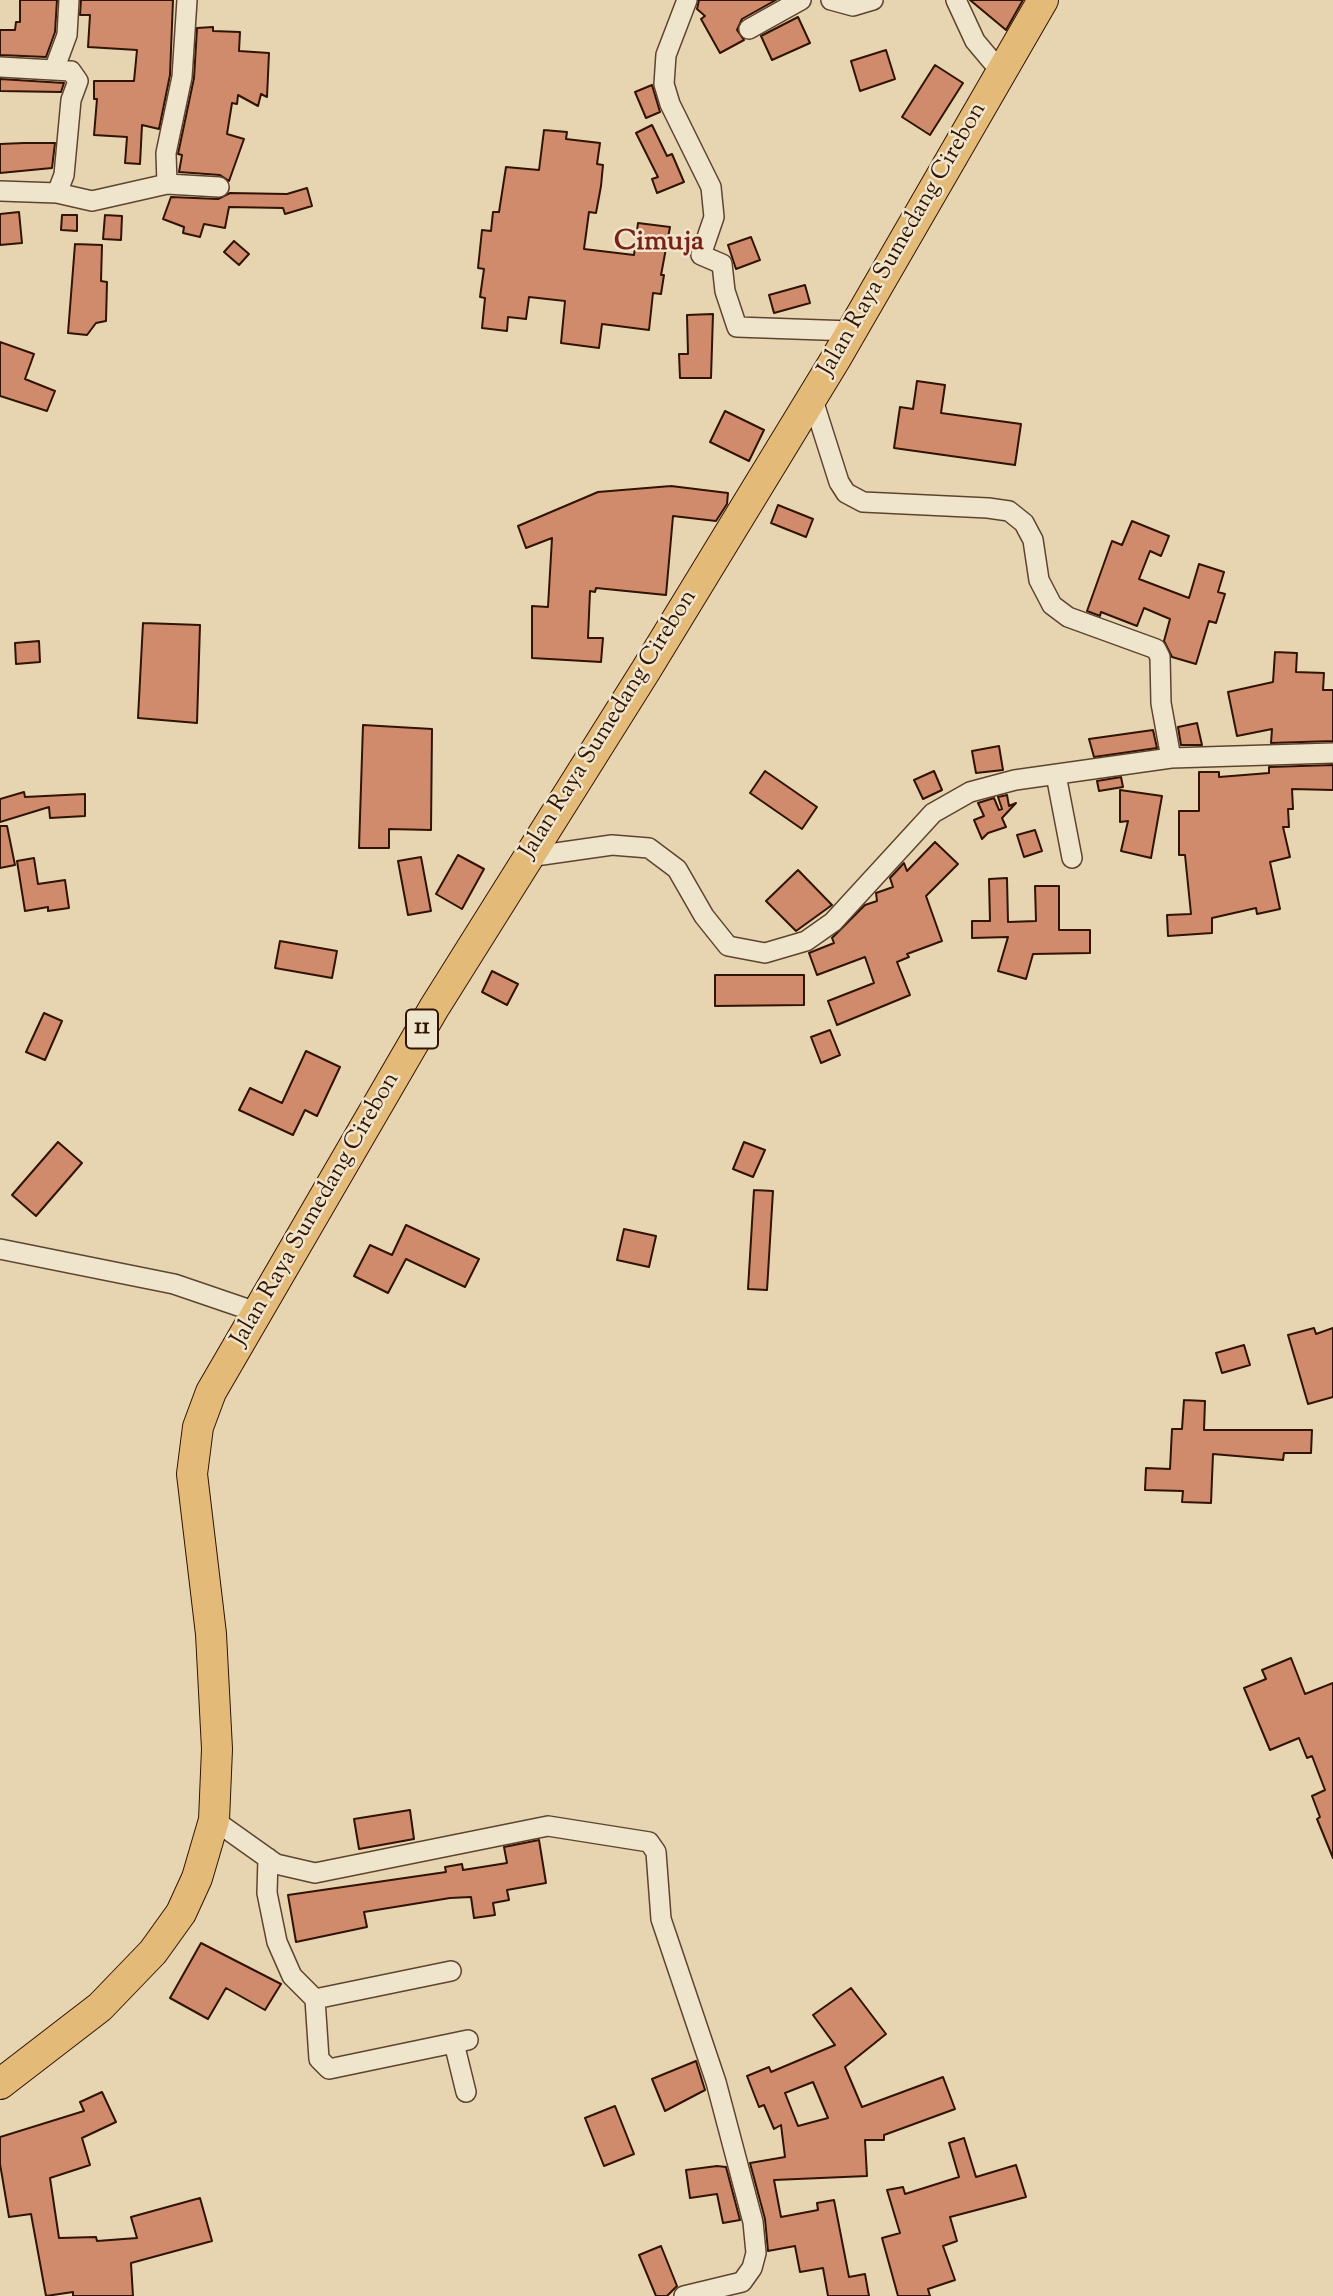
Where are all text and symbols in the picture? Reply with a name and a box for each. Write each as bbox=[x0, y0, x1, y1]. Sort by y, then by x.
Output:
street label: Jalan Raya Sumedang Cirebon bbox=[814, 98, 994, 382]
district label: Cimuja bbox=[614, 227, 704, 261]
street label: Jalan Raya Sumedang Cirebon bbox=[515, 585, 705, 865]
road number: 11 bbox=[406, 1010, 438, 1048]
street label: Jalan Raya Sumedang Cirebon bbox=[227, 1068, 407, 1352]

